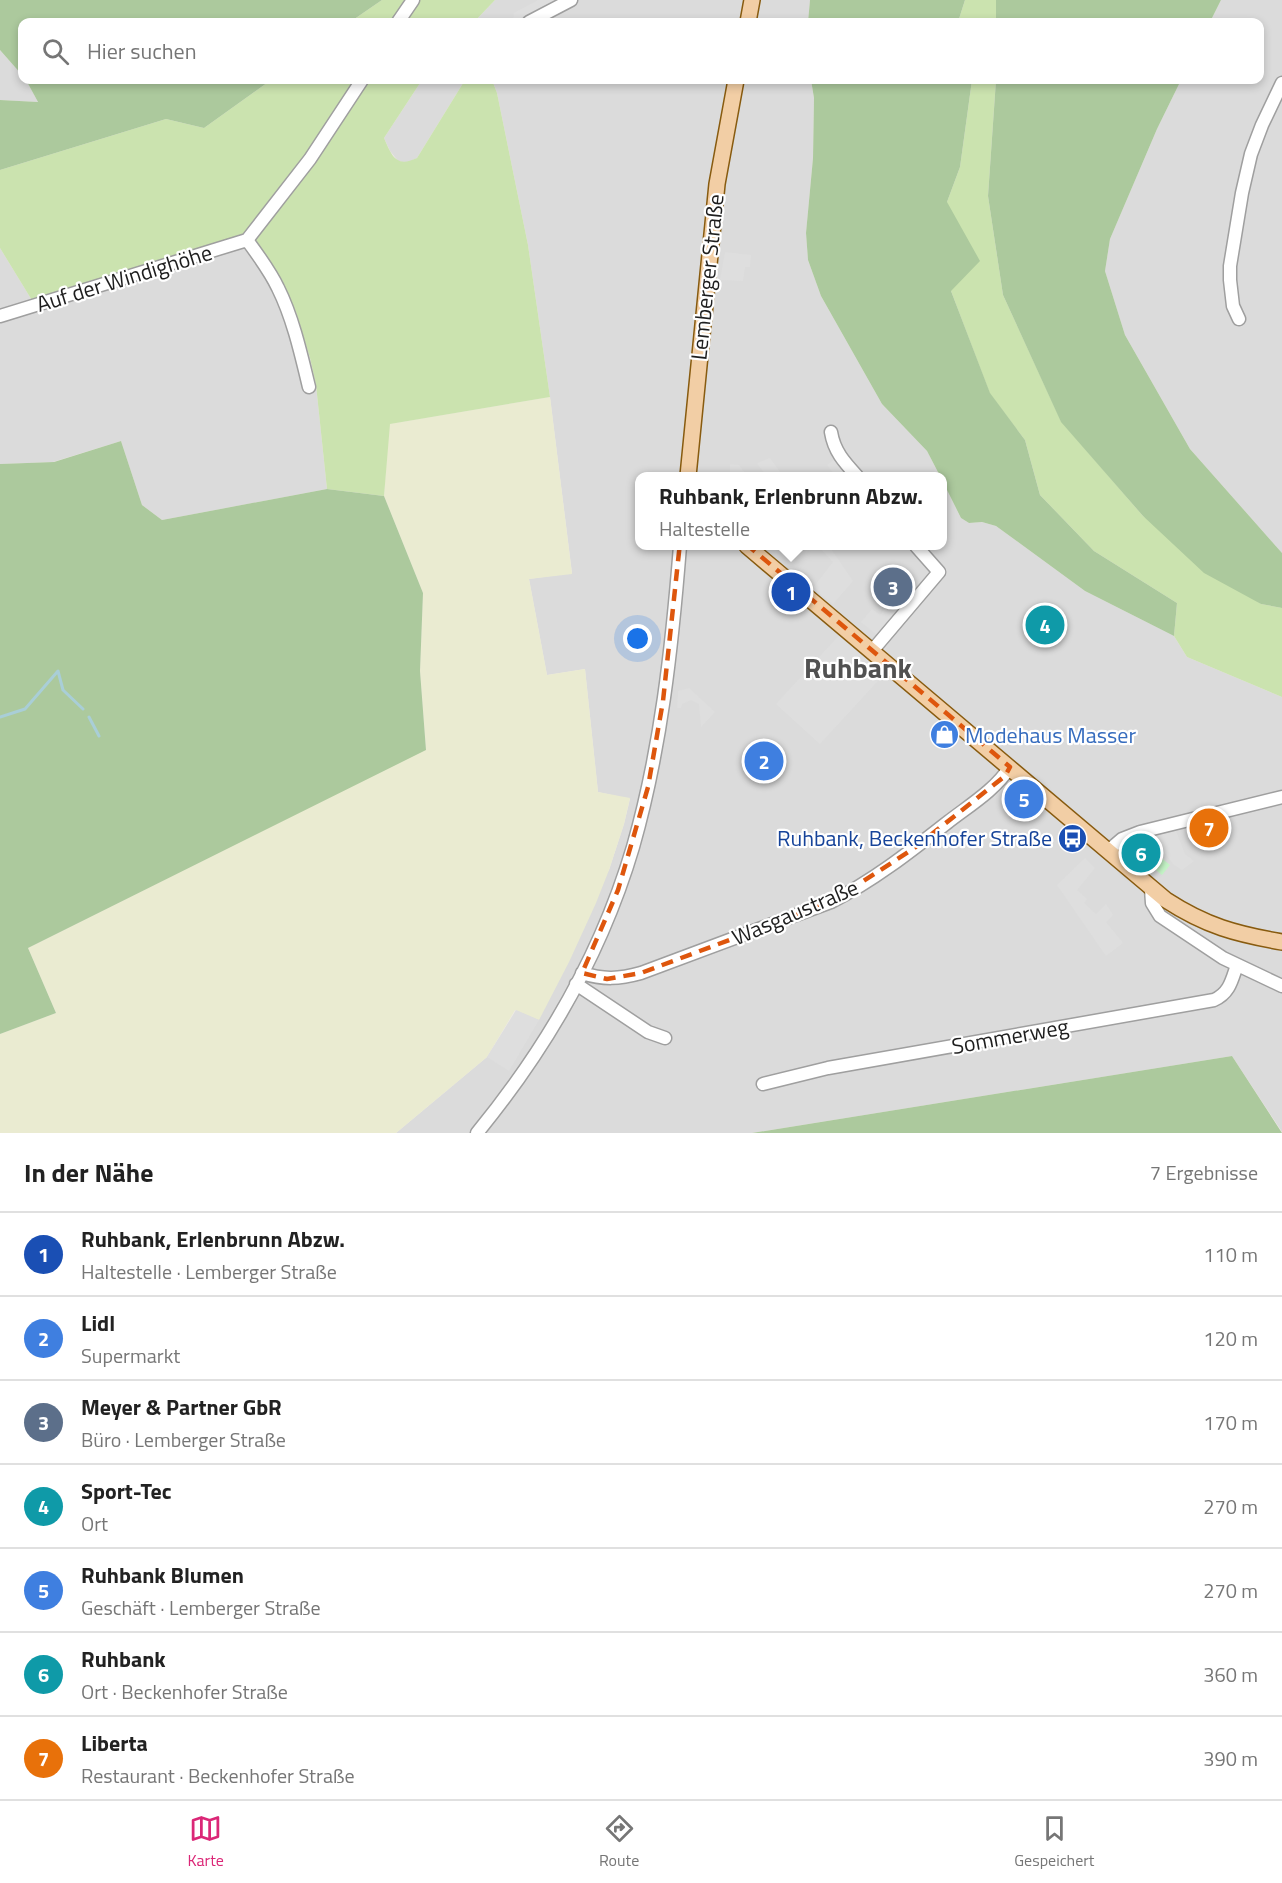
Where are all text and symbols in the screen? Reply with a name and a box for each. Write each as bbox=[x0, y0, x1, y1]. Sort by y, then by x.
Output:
search box bbox=[18, 18, 1264, 84]
text: Hier suchen bbox=[87, 34, 196, 68]
icon: search bbox=[39, 35, 72, 68]
street label: Lemberger Straße bbox=[681, 192, 733, 362]
street label: Auf der Windighöhe bbox=[32, 235, 216, 321]
popup bbox=[635, 472, 947, 550]
text: Ruhbank, Erlenbrunn Abzw. bbox=[659, 479, 923, 513]
text: Haltestelle bbox=[659, 513, 750, 544]
pin: 3 bbox=[874, 564, 912, 610]
pin: 1 bbox=[772, 570, 810, 614]
pin: 4 bbox=[1026, 602, 1064, 648]
your location bbox=[623, 624, 652, 653]
district label: Ruhbank bbox=[804, 646, 912, 689]
place label: Modehaus Masser bbox=[965, 718, 1136, 752]
shop icon: Modehaus Masser bbox=[928, 719, 960, 751]
pin: 2 bbox=[744, 738, 783, 783]
pin: 5 bbox=[1004, 776, 1044, 822]
pin: 7 bbox=[1190, 806, 1228, 850]
place label: Ruhbank, Beckenhofer Straße bbox=[777, 821, 1052, 855]
bus stop icon: Ruhbank, Beckenhofer Straße bbox=[1057, 822, 1089, 854]
pin: 6 bbox=[1122, 830, 1160, 876]
street label: Wasgaustraße bbox=[726, 870, 864, 954]
street label: Sommerweg bbox=[949, 1009, 1071, 1063]
text: In der Nähe bbox=[24, 1153, 153, 1192]
text: 7 Ergebnisse bbox=[1150, 1157, 1258, 1188]
text: Ruhbank, Erlenbrunn Abzw. bbox=[81, 1222, 345, 1256]
text: 1 bbox=[38, 1239, 49, 1270]
text: 110 m bbox=[1203, 1239, 1258, 1270]
text: Haltestelle · Lemberger Straße bbox=[81, 1256, 337, 1287]
text: Lidl bbox=[81, 1306, 115, 1340]
text: 2 bbox=[38, 1323, 49, 1354]
text: 120 m bbox=[1203, 1323, 1258, 1354]
text: Supermarkt bbox=[81, 1340, 180, 1371]
text: Meyer & Partner GbR bbox=[81, 1390, 282, 1424]
text: 3 bbox=[38, 1407, 49, 1438]
text: 170 m bbox=[1203, 1407, 1258, 1438]
text: Büro · Lemberger Straße bbox=[81, 1424, 286, 1455]
text: Sport-Tec bbox=[81, 1474, 172, 1508]
text: 4 bbox=[38, 1491, 49, 1522]
text: 270 m bbox=[1203, 1491, 1258, 1522]
text: Ort bbox=[81, 1508, 108, 1539]
text: Ruhbank Blumen bbox=[81, 1558, 244, 1592]
text: 5 bbox=[38, 1575, 49, 1606]
text: 270 m bbox=[1203, 1575, 1258, 1606]
text: Geschäft · Lemberger Straße bbox=[81, 1592, 321, 1623]
text: Ruhbank bbox=[81, 1642, 166, 1676]
text: 6 bbox=[38, 1659, 49, 1690]
text: 360 m bbox=[1203, 1659, 1258, 1690]
text: Ort · Beckenhofer Straße bbox=[81, 1676, 288, 1707]
text: Liberta bbox=[81, 1726, 148, 1760]
text: 7 bbox=[38, 1743, 49, 1774]
text: 390 m bbox=[1203, 1743, 1258, 1774]
text: Restaurant · Beckenhofer Straße bbox=[81, 1760, 355, 1791]
tab: Karte bbox=[188, 1812, 224, 1872]
tab: Route bbox=[599, 1812, 639, 1872]
tab: Gespeichert bbox=[1014, 1812, 1094, 1872]

